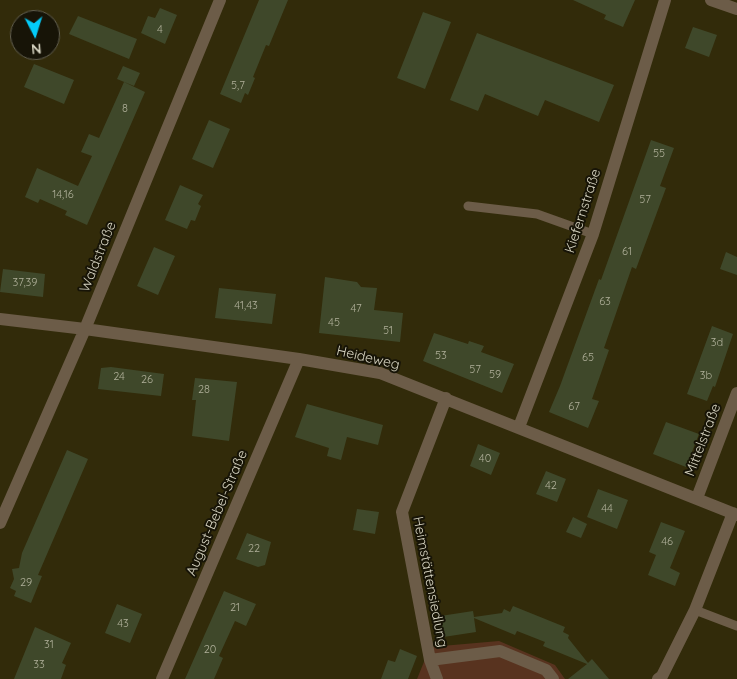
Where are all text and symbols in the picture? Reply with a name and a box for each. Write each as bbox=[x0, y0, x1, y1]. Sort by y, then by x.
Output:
north arrow bbox=[10, 10, 60, 60]
house number: 4 bbox=[157, 23, 163, 37]
text: N bbox=[30, 40, 42, 58]
house number: 5,7 bbox=[231, 79, 245, 93]
house number: 8 bbox=[122, 102, 128, 116]
house number: 55 bbox=[653, 147, 665, 161]
street label: Kiefernstraße bbox=[561, 167, 605, 255]
house number: 14,16 bbox=[52, 188, 74, 202]
house number: 57 bbox=[639, 193, 651, 207]
street label: Waldstraße bbox=[76, 219, 120, 295]
house number: 61 bbox=[622, 245, 632, 259]
house number: 37,39 bbox=[13, 276, 37, 290]
house number: 63 bbox=[599, 295, 611, 309]
house number: 41,43 bbox=[234, 299, 258, 313]
house number: 47 bbox=[350, 302, 362, 316]
house number: 45 bbox=[328, 316, 340, 330]
house number: 51 bbox=[383, 324, 393, 338]
house number: 3d bbox=[711, 336, 723, 350]
street label: Heideweg bbox=[335, 343, 401, 373]
house number: 53 bbox=[435, 349, 447, 363]
house number: 65 bbox=[582, 351, 594, 365]
house number: 57 bbox=[469, 363, 481, 377]
house number: 59 bbox=[489, 368, 501, 382]
house number: 3b bbox=[700, 369, 712, 383]
house number: 24 bbox=[113, 370, 125, 384]
house number: 26 bbox=[141, 373, 153, 387]
house number: 28 bbox=[198, 383, 210, 397]
house number: 67 bbox=[568, 400, 580, 414]
street label: Mittelstraße bbox=[681, 401, 725, 479]
street label: August-Bebel-Straße bbox=[183, 448, 251, 578]
house number: 40 bbox=[479, 452, 491, 466]
house number: 42 bbox=[545, 479, 557, 493]
house number: 44 bbox=[601, 502, 613, 516]
street label: Heimstättensiedlung bbox=[409, 515, 451, 649]
house number: 46 bbox=[661, 535, 673, 549]
house number: 22 bbox=[248, 542, 260, 556]
house number: 29 bbox=[20, 576, 32, 590]
house number: 21 bbox=[230, 601, 240, 615]
house number: 43 bbox=[117, 617, 129, 631]
house number: 31 bbox=[44, 638, 54, 652]
house number: 20 bbox=[204, 643, 216, 657]
house number: 33 bbox=[33, 658, 45, 672]

